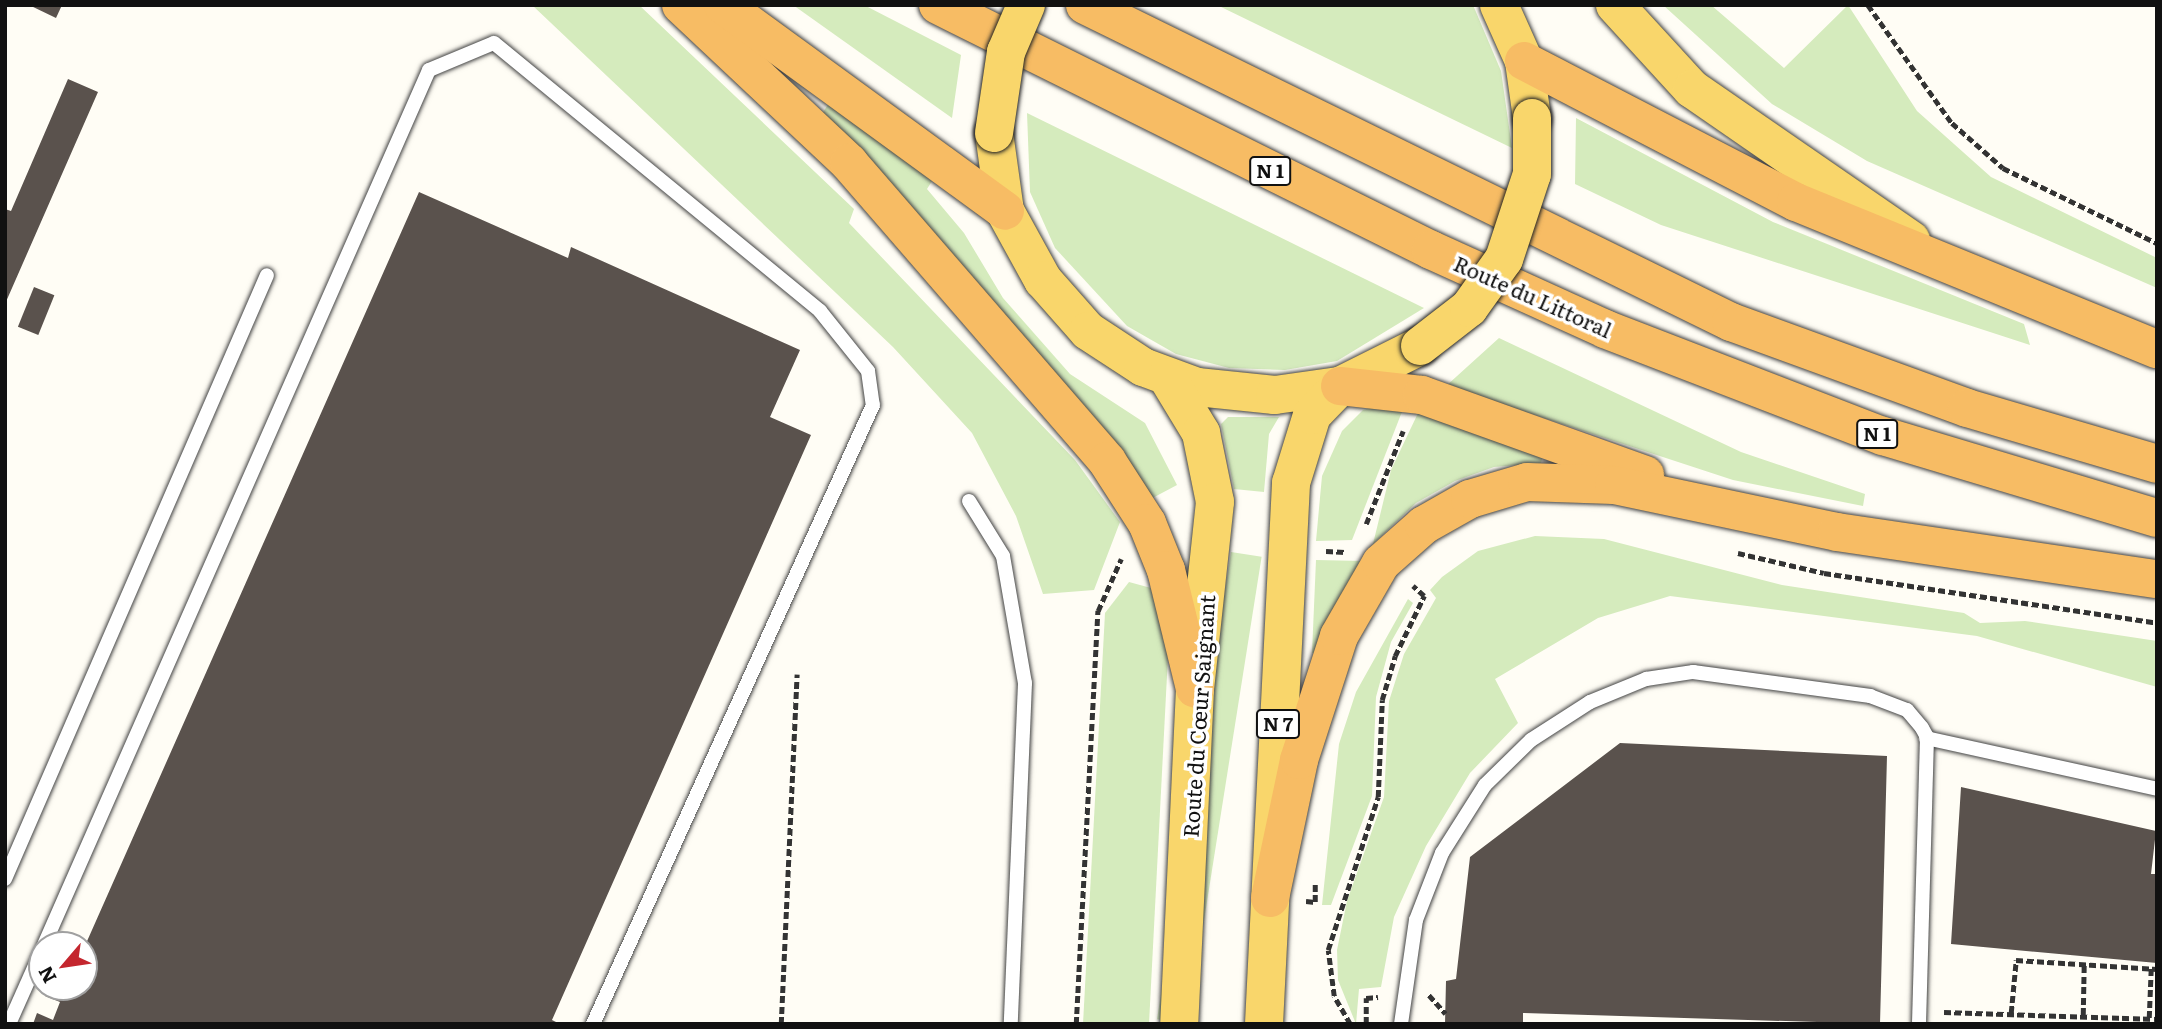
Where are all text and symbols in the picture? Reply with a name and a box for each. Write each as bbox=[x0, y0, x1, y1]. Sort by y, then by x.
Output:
road number: N 1 bbox=[1249, 155, 1291, 186]
street label: Route du Littoral bbox=[1450, 250, 1616, 342]
road number: N 1 bbox=[1856, 418, 1898, 449]
street label: Route du Cœur Saignant bbox=[1177, 594, 1219, 838]
road number: N 7 bbox=[1255, 708, 1301, 740]
north arrow bbox=[28, 931, 98, 1001]
text: N bbox=[30, 961, 62, 989]

